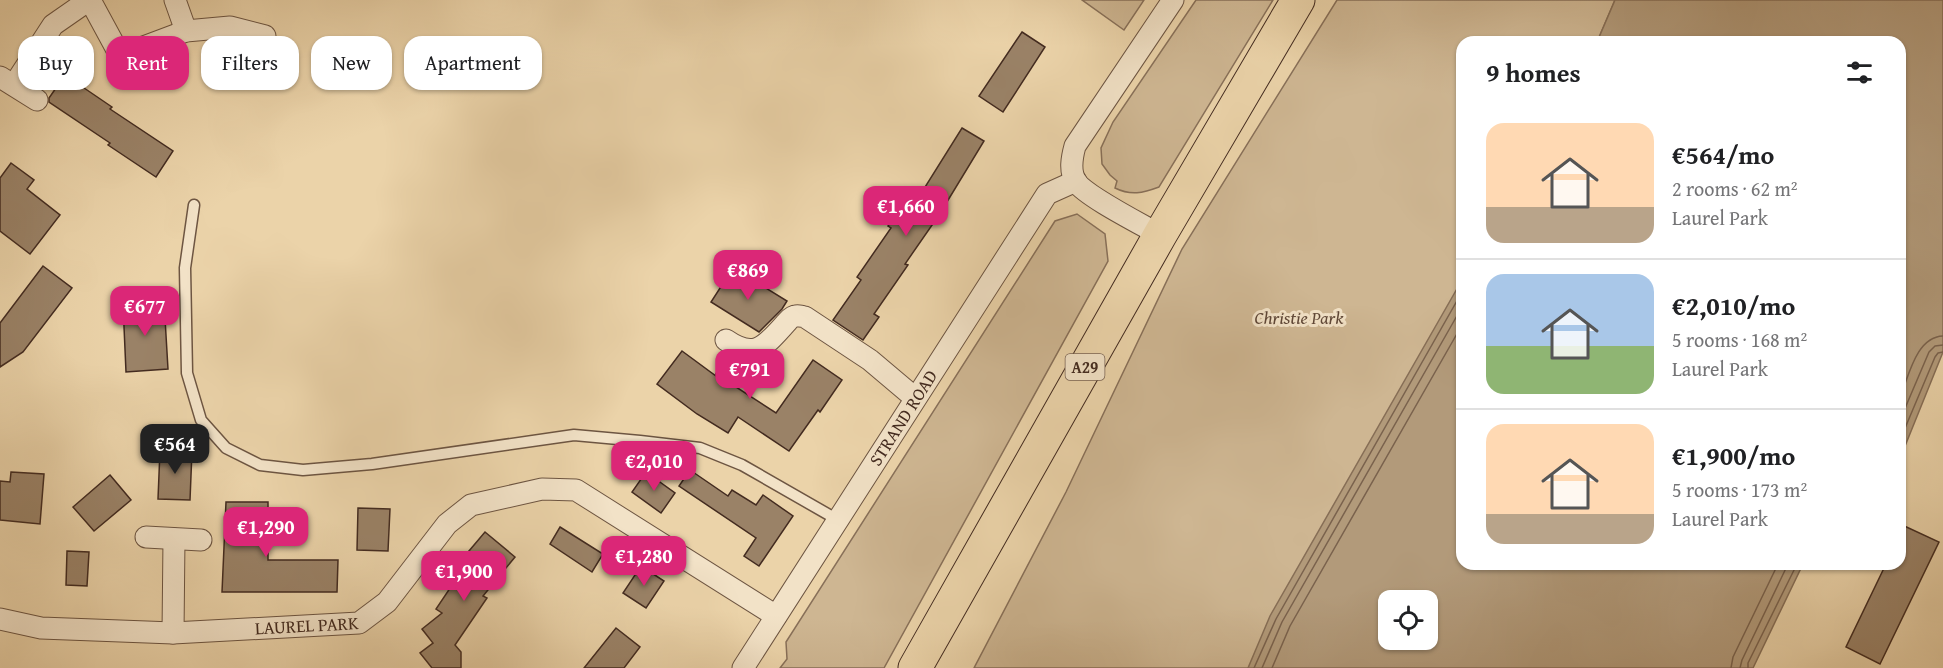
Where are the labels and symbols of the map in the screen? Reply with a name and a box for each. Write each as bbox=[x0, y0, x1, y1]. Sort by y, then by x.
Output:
pin: €1,660 bbox=[857, 186, 955, 237]
pin: €869 bbox=[712, 250, 784, 301]
pin: €677 bbox=[109, 286, 181, 337]
park label: Christie Park bbox=[1255, 304, 1344, 331]
pin: €791 bbox=[714, 349, 786, 400]
road number: A29 bbox=[1066, 354, 1104, 380]
street label: STRAND ROAD bbox=[862, 364, 944, 471]
pin: €564 bbox=[139, 424, 211, 475]
pin: €2,010 bbox=[605, 441, 703, 492]
pin: €1,290 bbox=[217, 507, 315, 558]
pin: €1,280 bbox=[595, 536, 693, 587]
pin: €1,900 bbox=[415, 551, 513, 602]
street label: LAUREL PARK bbox=[254, 609, 360, 642]

